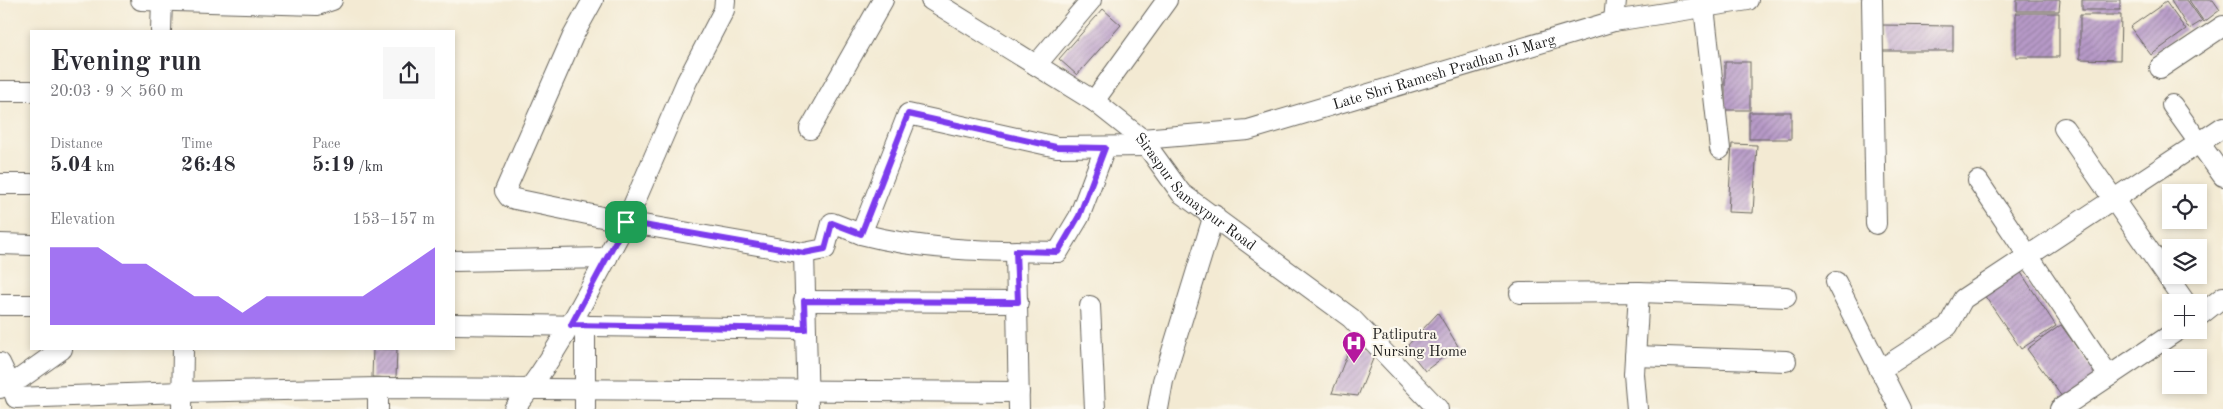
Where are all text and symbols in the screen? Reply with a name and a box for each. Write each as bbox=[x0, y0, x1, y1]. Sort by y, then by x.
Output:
street label: Late Shri Ramesh Pradhan Ji Marg bbox=[1331, 33, 1558, 113]
button: share bbox=[383, 47, 435, 99]
text: Evening run bbox=[50, 49, 202, 77]
text: 20:03 · 9 × 560 m bbox=[50, 84, 183, 100]
street label: Siraspur Samaypur Road bbox=[1132, 131, 1258, 254]
text: Distance bbox=[50, 137, 103, 151]
text: Time bbox=[181, 137, 212, 151]
text: Pace bbox=[312, 137, 340, 151]
text: 5.04 bbox=[50, 155, 92, 176]
text: 26:48 bbox=[181, 155, 236, 176]
text: 5:19 bbox=[312, 155, 354, 176]
text: km bbox=[92, 160, 115, 174]
text: /km bbox=[354, 160, 383, 174]
map controls bbox=[2162, 184, 2207, 394]
button: locate bbox=[2162, 184, 2207, 229]
pin bbox=[605, 201, 647, 243]
icon: arrive bbox=[612, 208, 640, 236]
text: Elevation bbox=[50, 212, 115, 228]
text: 153–157 m bbox=[352, 212, 435, 228]
button: layers bbox=[2162, 239, 2207, 284]
button: + bbox=[2162, 294, 2207, 339]
place label: Patliputra Nursing Home bbox=[1372, 328, 1467, 360]
hospital icon: Patliputra Nursing Home bbox=[1341, 330, 1367, 364]
button: − bbox=[2162, 349, 2207, 394]

